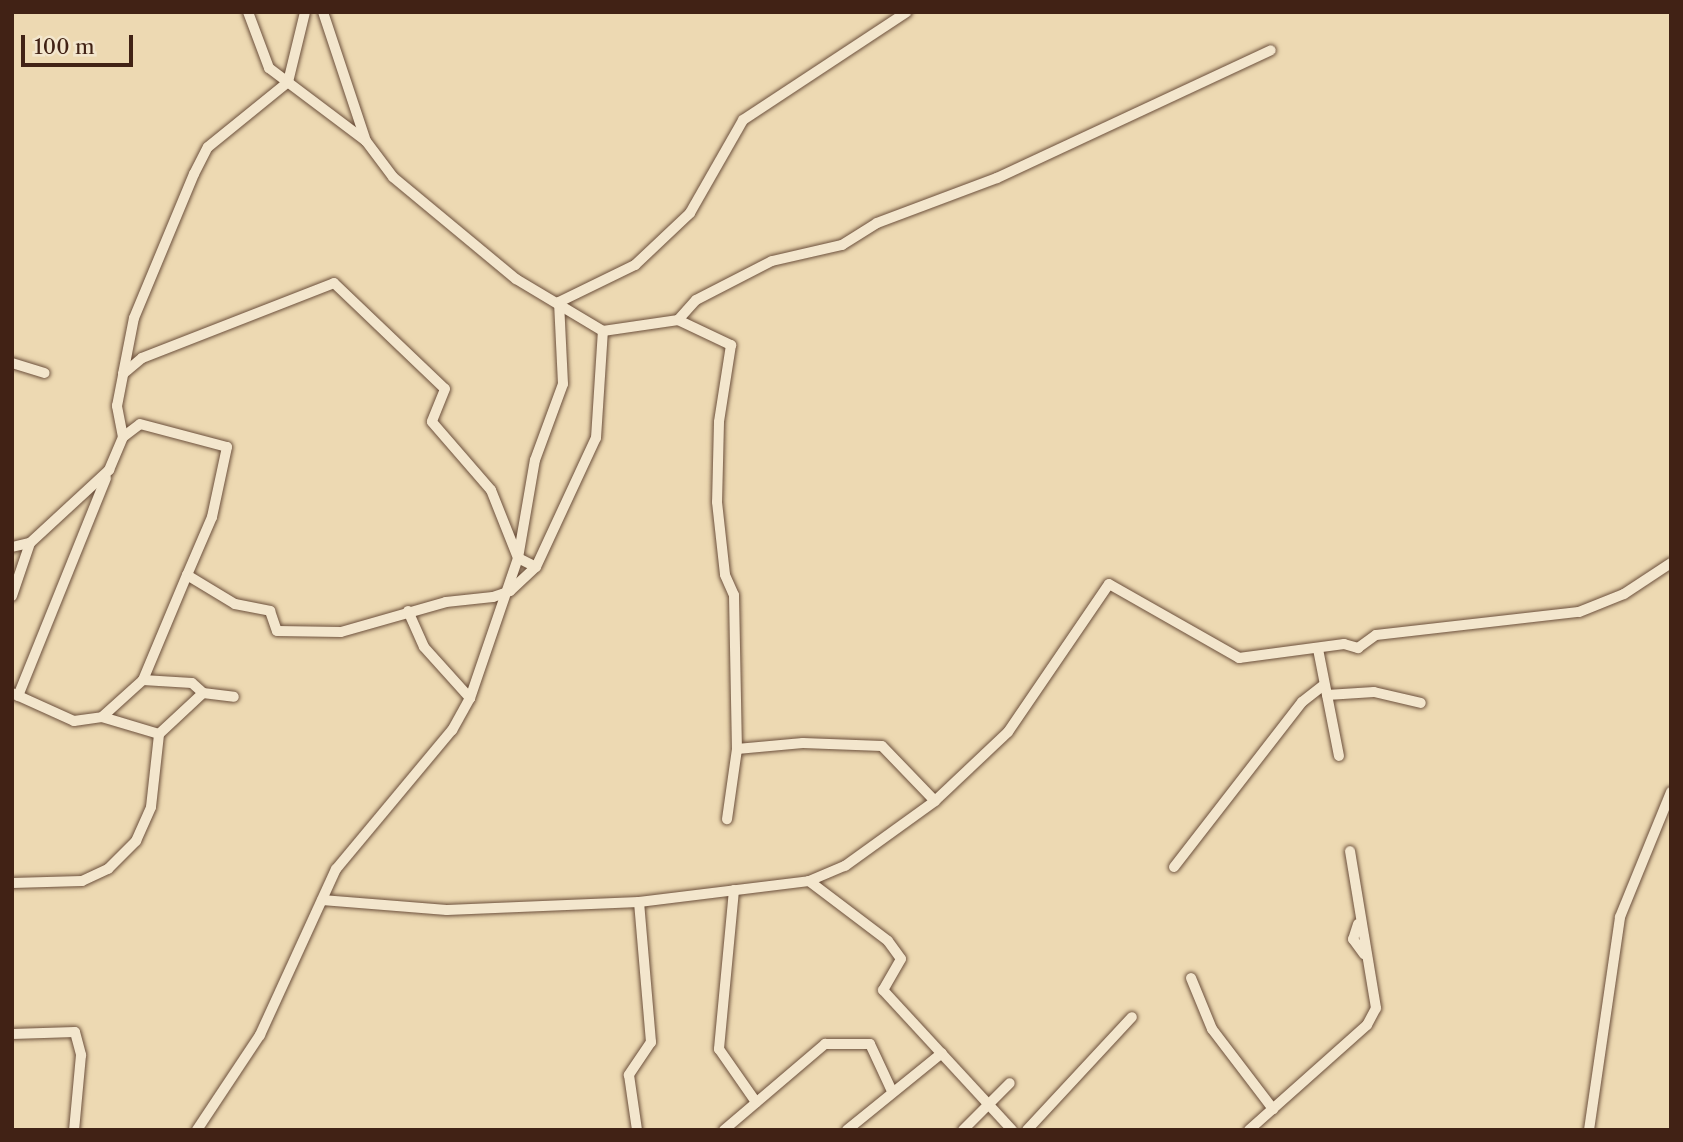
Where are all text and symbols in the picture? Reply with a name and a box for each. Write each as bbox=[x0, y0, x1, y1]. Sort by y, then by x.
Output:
scale bar bbox=[24, 21, 136, 65]
text: 100 m bbox=[34, 34, 95, 59]

